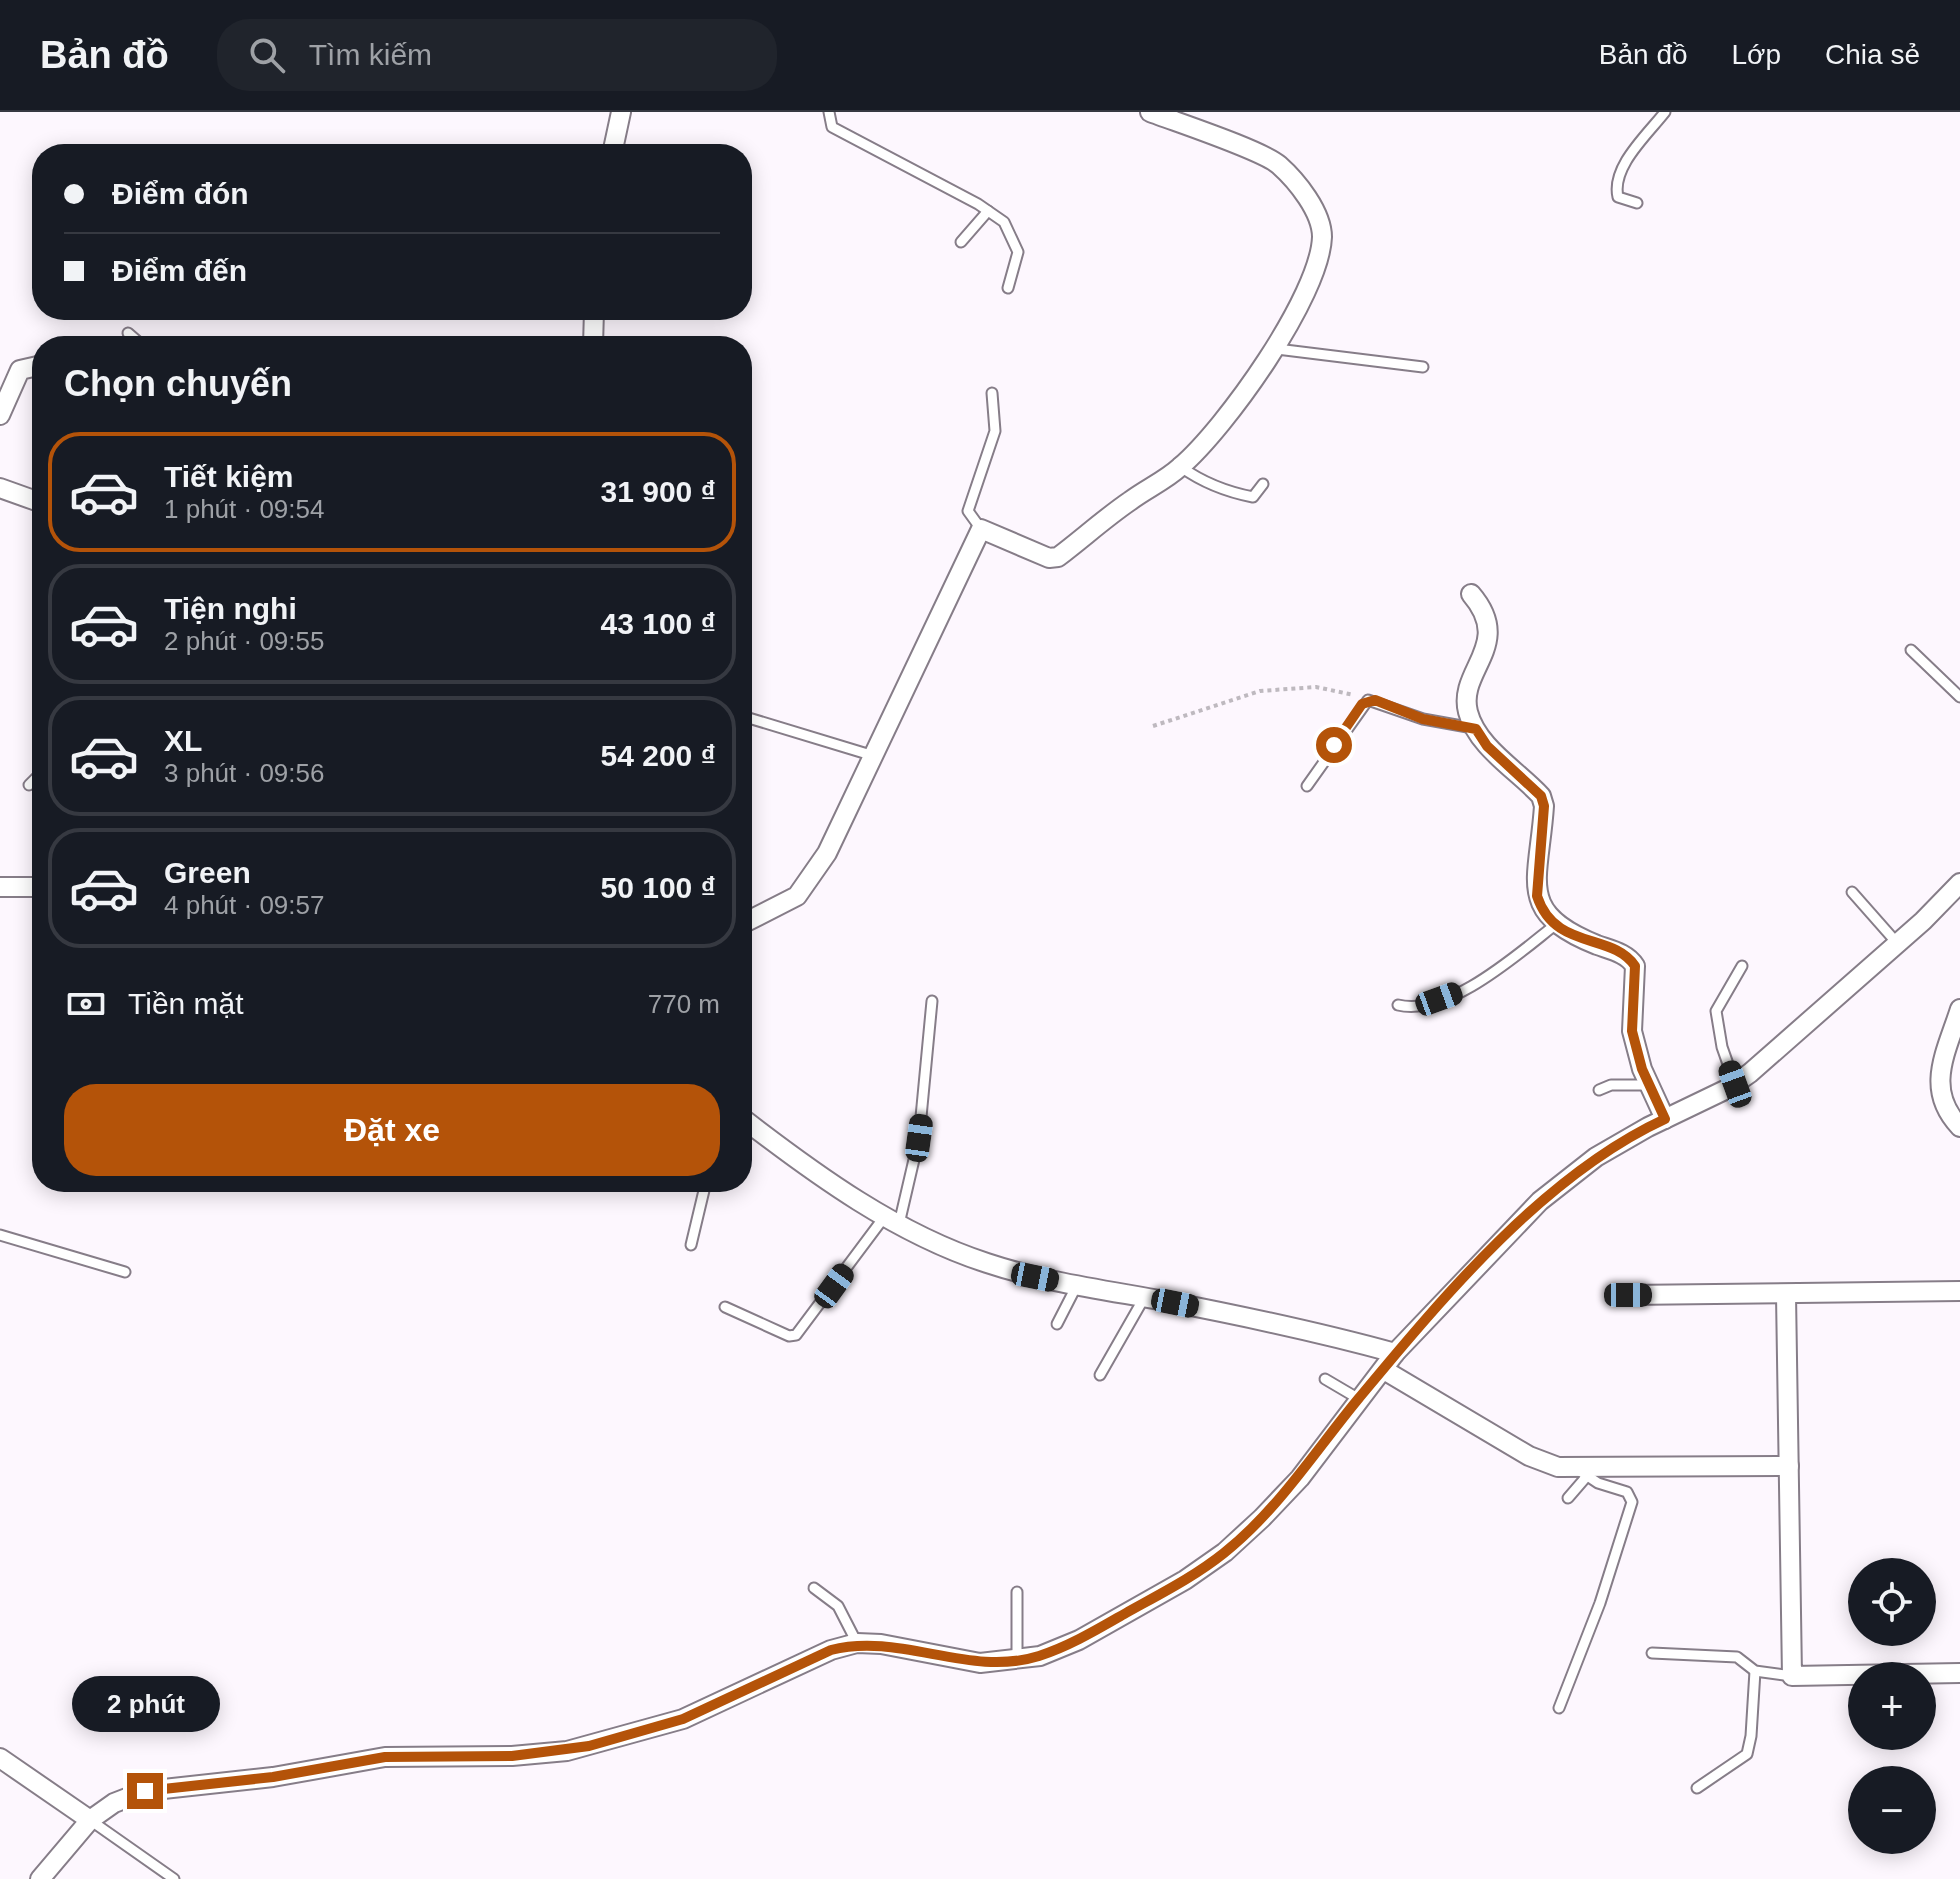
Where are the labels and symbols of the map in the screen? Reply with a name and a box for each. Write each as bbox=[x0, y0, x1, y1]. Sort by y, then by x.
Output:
route start bbox=[1316, 727, 1352, 763]
car bbox=[1412, 980, 1466, 1018]
car bbox=[1716, 1057, 1754, 1111]
car bbox=[904, 1113, 934, 1163]
car bbox=[810, 1260, 858, 1312]
car bbox=[1009, 1261, 1061, 1293]
car bbox=[1604, 1283, 1652, 1307]
car bbox=[1149, 1287, 1201, 1319]
callout: 2 phút bbox=[71, 1675, 219, 1731]
route end bbox=[127, 1773, 163, 1809]

